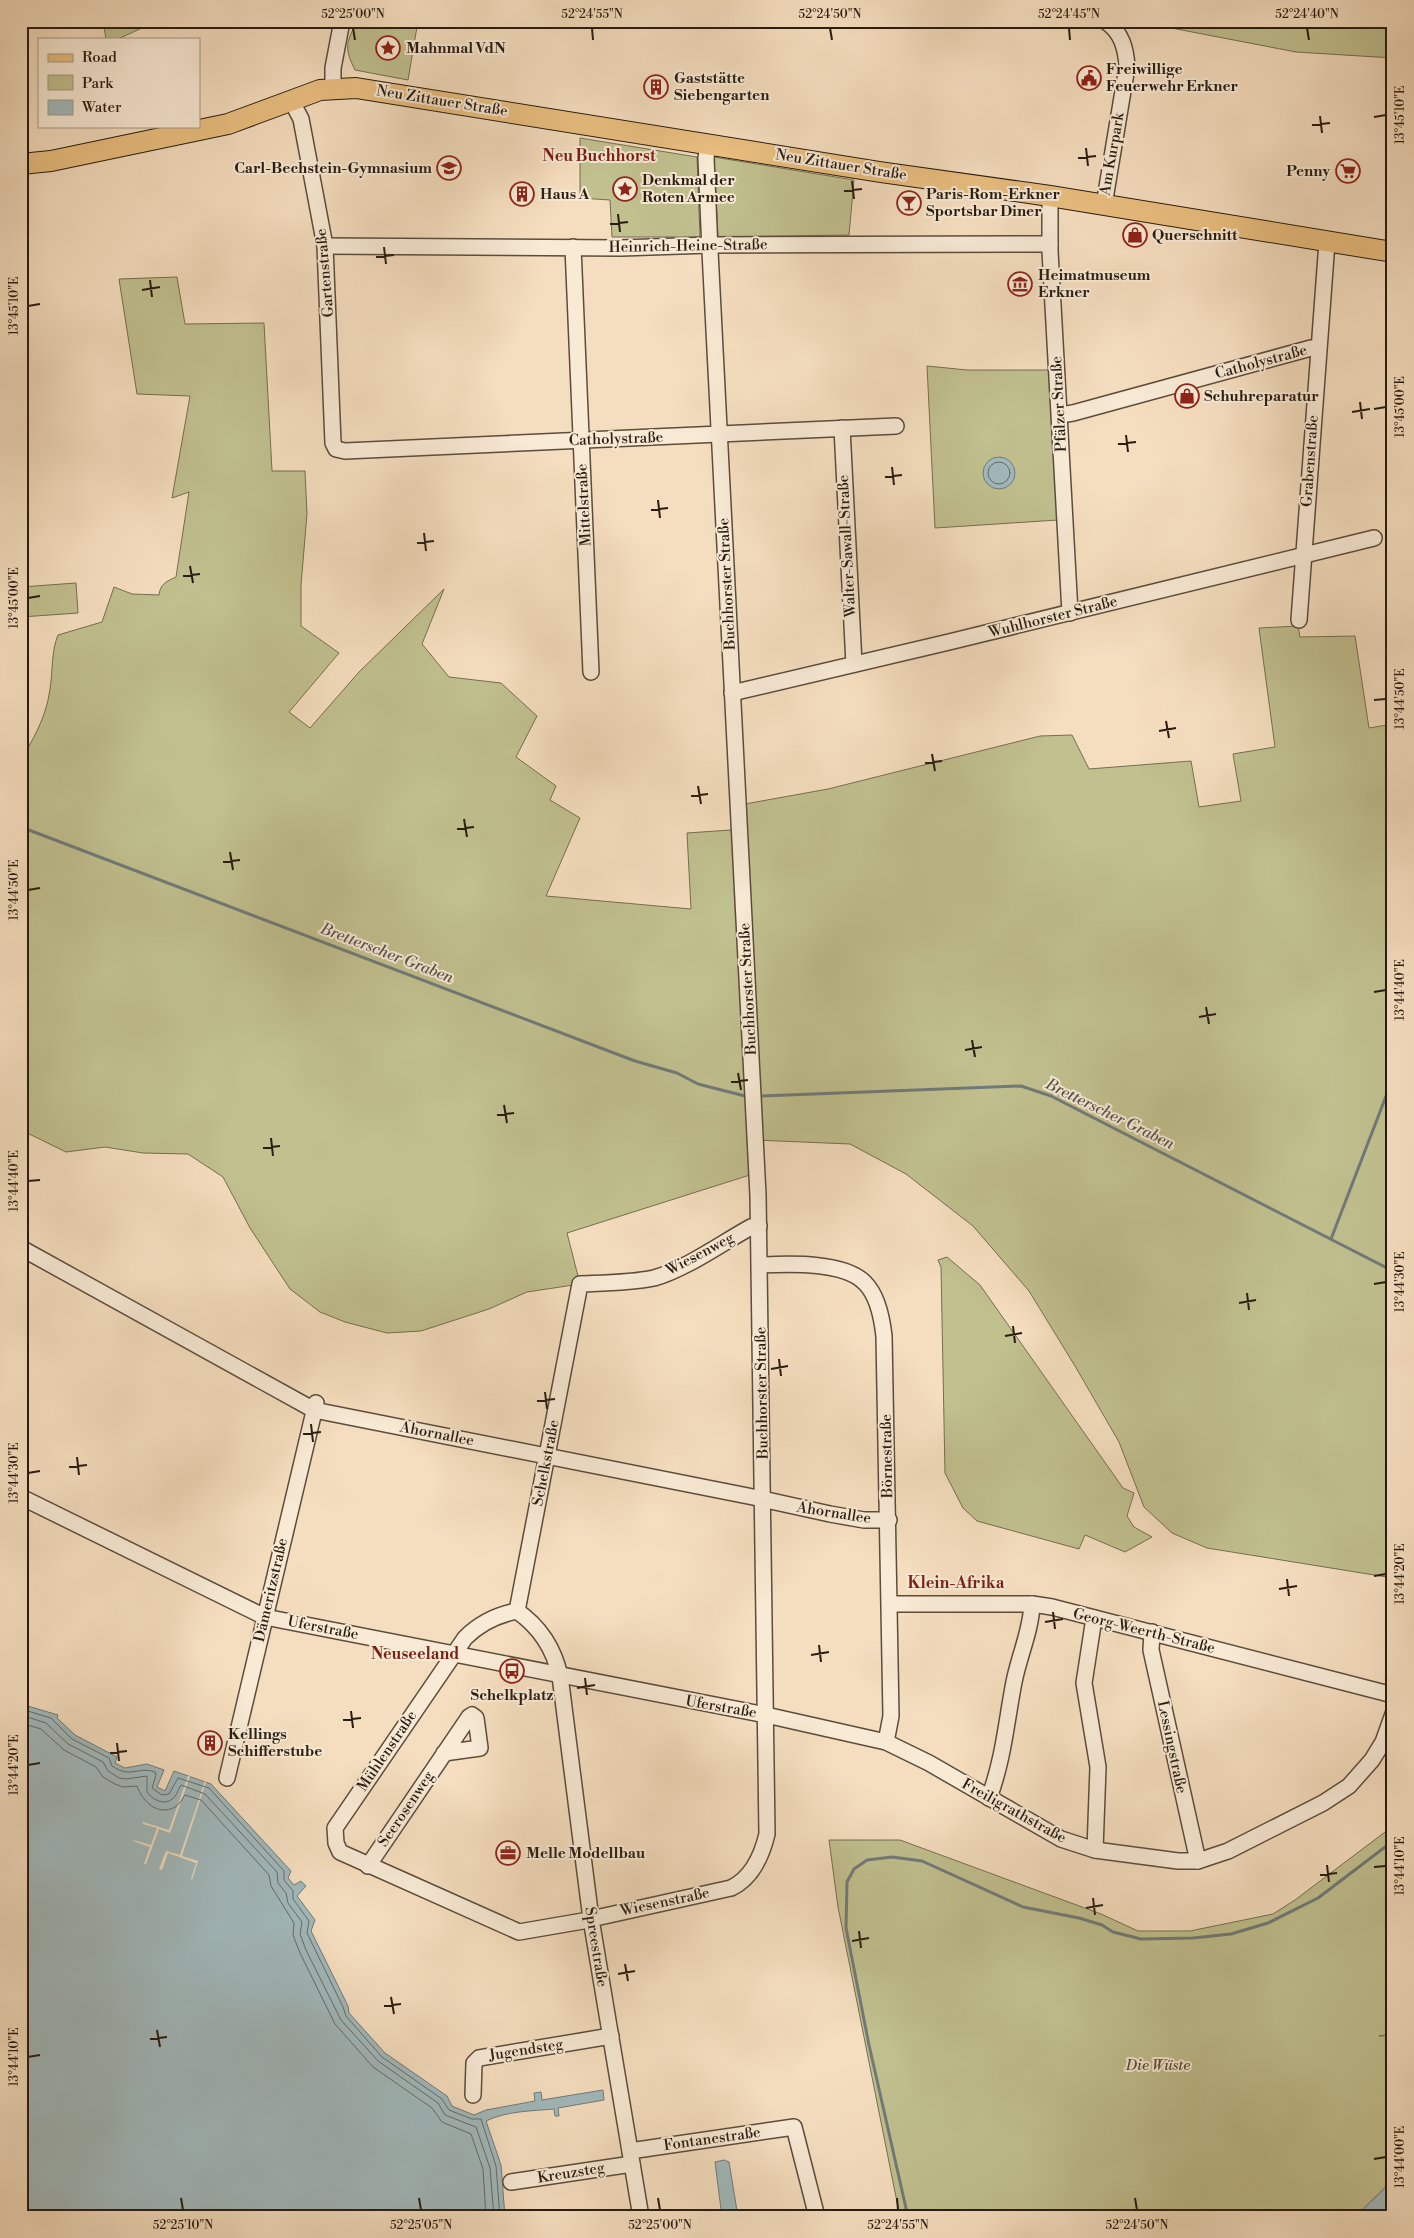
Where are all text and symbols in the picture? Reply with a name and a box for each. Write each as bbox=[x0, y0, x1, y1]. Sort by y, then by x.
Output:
text: 52°25'00"N bbox=[321, 7, 385, 22]
text: 52°24'55"N bbox=[561, 7, 623, 22]
text: 52°24'50"N bbox=[799, 7, 861, 22]
text: 52°24'45"N bbox=[1038, 7, 1100, 22]
text: 52°24'40"N bbox=[1275, 7, 1339, 22]
place icon: Mahnmal VdN bbox=[375, 35, 401, 61]
legend bbox=[38, 38, 200, 128]
place label: Mahnmal VdN bbox=[406, 39, 506, 58]
text: Road bbox=[82, 48, 117, 67]
place label: Freiwillige Feuerwehr Erkner bbox=[1106, 60, 1238, 96]
public building icon: Freiwillige Feuerwehr Erkner bbox=[1076, 65, 1102, 91]
place label: Gaststätte Siebengarten bbox=[674, 69, 770, 105]
text: Park bbox=[82, 74, 114, 93]
building icon: Gaststätte Siebengarten bbox=[643, 74, 669, 100]
street label: Neu Zittauer Straße bbox=[375, 81, 509, 121]
text: 13°45'10"E bbox=[1393, 86, 1408, 144]
text: Water bbox=[81, 98, 122, 117]
street label: Am Kurpark bbox=[1095, 110, 1129, 198]
street label: Neu Zittauer Straße bbox=[774, 145, 908, 185]
district label: Neu Buchhorst bbox=[542, 146, 656, 166]
school or university icon: Carl-Bechstein-Gymnasium bbox=[436, 155, 462, 181]
supermarket icon: Penny bbox=[1335, 158, 1361, 184]
place label: Carl-Bechstein-Gymnasium bbox=[234, 159, 432, 178]
place label: Penny bbox=[1286, 162, 1330, 181]
place label: Denkmal der Roten Armee bbox=[642, 171, 735, 207]
place icon: Denkmal der Roten Armee bbox=[612, 176, 638, 202]
building icon: Haus A bbox=[509, 181, 535, 207]
place label: Haus A bbox=[540, 185, 590, 204]
place label: Paris-Rom-Erkner Sportsbar Diner bbox=[926, 185, 1061, 221]
bar icon: Paris-Rom-Erkner Sportsbar Diner bbox=[896, 190, 922, 216]
shop icon: Querschnitt bbox=[1122, 222, 1148, 248]
place label: Querschnitt bbox=[1152, 226, 1238, 245]
street label: Gartenstraße bbox=[312, 228, 338, 318]
street label: Heinrich-Heine-Straße bbox=[608, 235, 768, 257]
place label: Heimatmuseum Erkner bbox=[1038, 266, 1151, 302]
museum icon: Heimatmuseum Erkner bbox=[1007, 271, 1033, 297]
text: 13°45'10"E bbox=[7, 277, 22, 335]
street label: Catholystraße bbox=[1213, 341, 1309, 383]
street label: Pfälzer Straße bbox=[1047, 356, 1071, 452]
text: 13°45'00"E bbox=[1393, 376, 1408, 438]
shop icon: Schuhreparatur bbox=[1174, 383, 1200, 409]
place label: Schuhreparatur bbox=[1204, 387, 1319, 406]
street label: Grabenstraße bbox=[1297, 414, 1323, 508]
street label: Catholystraße bbox=[568, 428, 664, 450]
street label: Mittelstraße bbox=[572, 463, 596, 547]
street label: Walter-Sawall-Straße bbox=[834, 474, 860, 619]
street label: Buchhorster Straße bbox=[714, 517, 740, 652]
text: 13°45'00"E bbox=[7, 567, 22, 629]
street label: Wuhlhorster Straße bbox=[986, 592, 1119, 642]
text: 13°44'50"E bbox=[1393, 669, 1408, 729]
text: 13°44'50"E bbox=[7, 860, 22, 920]
water label: Bretterscher Graben bbox=[317, 918, 457, 988]
street label: Buchhorster Straße bbox=[735, 922, 761, 1057]
text: 13°44'40"E bbox=[1393, 959, 1408, 1021]
water label: Bretterscher Graben bbox=[1041, 1074, 1179, 1154]
text: 13°44'40"E bbox=[7, 1150, 22, 1212]
street label: Wiesenweg bbox=[662, 1228, 737, 1280]
text: 13°44'30"E bbox=[1393, 1252, 1408, 1312]
street label: Buchhorster Straße bbox=[751, 1327, 773, 1460]
street label: Börnestraße bbox=[877, 1414, 897, 1499]
street label: Ahornallee bbox=[397, 1417, 476, 1450]
street label: Schelkstraße bbox=[528, 1418, 564, 1508]
text: 13°44'30"E bbox=[7, 1443, 22, 1503]
street label: Ahornallee bbox=[795, 1498, 873, 1528]
street label: Dämeritzstraße bbox=[250, 1536, 292, 1644]
text: 13°44'20"E bbox=[1393, 1543, 1408, 1605]
district label: Klein-Afrika bbox=[908, 1573, 1005, 1593]
street label: Georg-Weerth-Straße bbox=[1071, 1604, 1217, 1658]
street label: Uferstraße bbox=[286, 1612, 360, 1644]
district label: Neuseeland bbox=[371, 1644, 459, 1664]
bus stop icon: Schelkplatz bbox=[499, 1658, 525, 1684]
place label: Schelkplatz bbox=[471, 1686, 553, 1705]
street label: Uferstraße bbox=[684, 1691, 758, 1723]
street label: Lessingstraße bbox=[1153, 1699, 1191, 1795]
street label: Mühlenstraße bbox=[353, 1707, 421, 1795]
place label: Kellings Schifferstube bbox=[228, 1725, 322, 1761]
building icon: Kellings Schifferstube bbox=[197, 1730, 223, 1756]
text: 13°44'20"E bbox=[7, 1734, 22, 1796]
street label: Seerosenweg bbox=[374, 1767, 438, 1850]
street label: Freiligrathstraße bbox=[958, 1774, 1070, 1848]
text: 13°44'10"E bbox=[1393, 1836, 1408, 1896]
office icon: Melle Modellbau bbox=[495, 1840, 521, 1866]
place label: Melle Modellbau bbox=[526, 1844, 646, 1863]
street label: Wiesenstraße bbox=[618, 1883, 711, 1921]
street label: Spreestraße bbox=[580, 1906, 612, 1988]
text: 13°44'10"E bbox=[7, 2027, 22, 2087]
street label: Jugendsteg bbox=[487, 2035, 565, 2065]
park label: Die Wüste bbox=[1125, 2056, 1190, 2075]
street label: Fontanestraße bbox=[662, 2123, 762, 2155]
text: 13°44'00"E bbox=[1393, 2126, 1408, 2188]
street label: Kreuzsteg bbox=[536, 2158, 606, 2188]
text: 52°25'10"N bbox=[153, 2218, 213, 2233]
text: 52°25'05"N bbox=[390, 2218, 452, 2233]
text: 52°25'00"N bbox=[628, 2218, 692, 2233]
text: 52°24'55"N bbox=[867, 2218, 929, 2233]
text: 52°24'50"N bbox=[1106, 2218, 1168, 2233]

